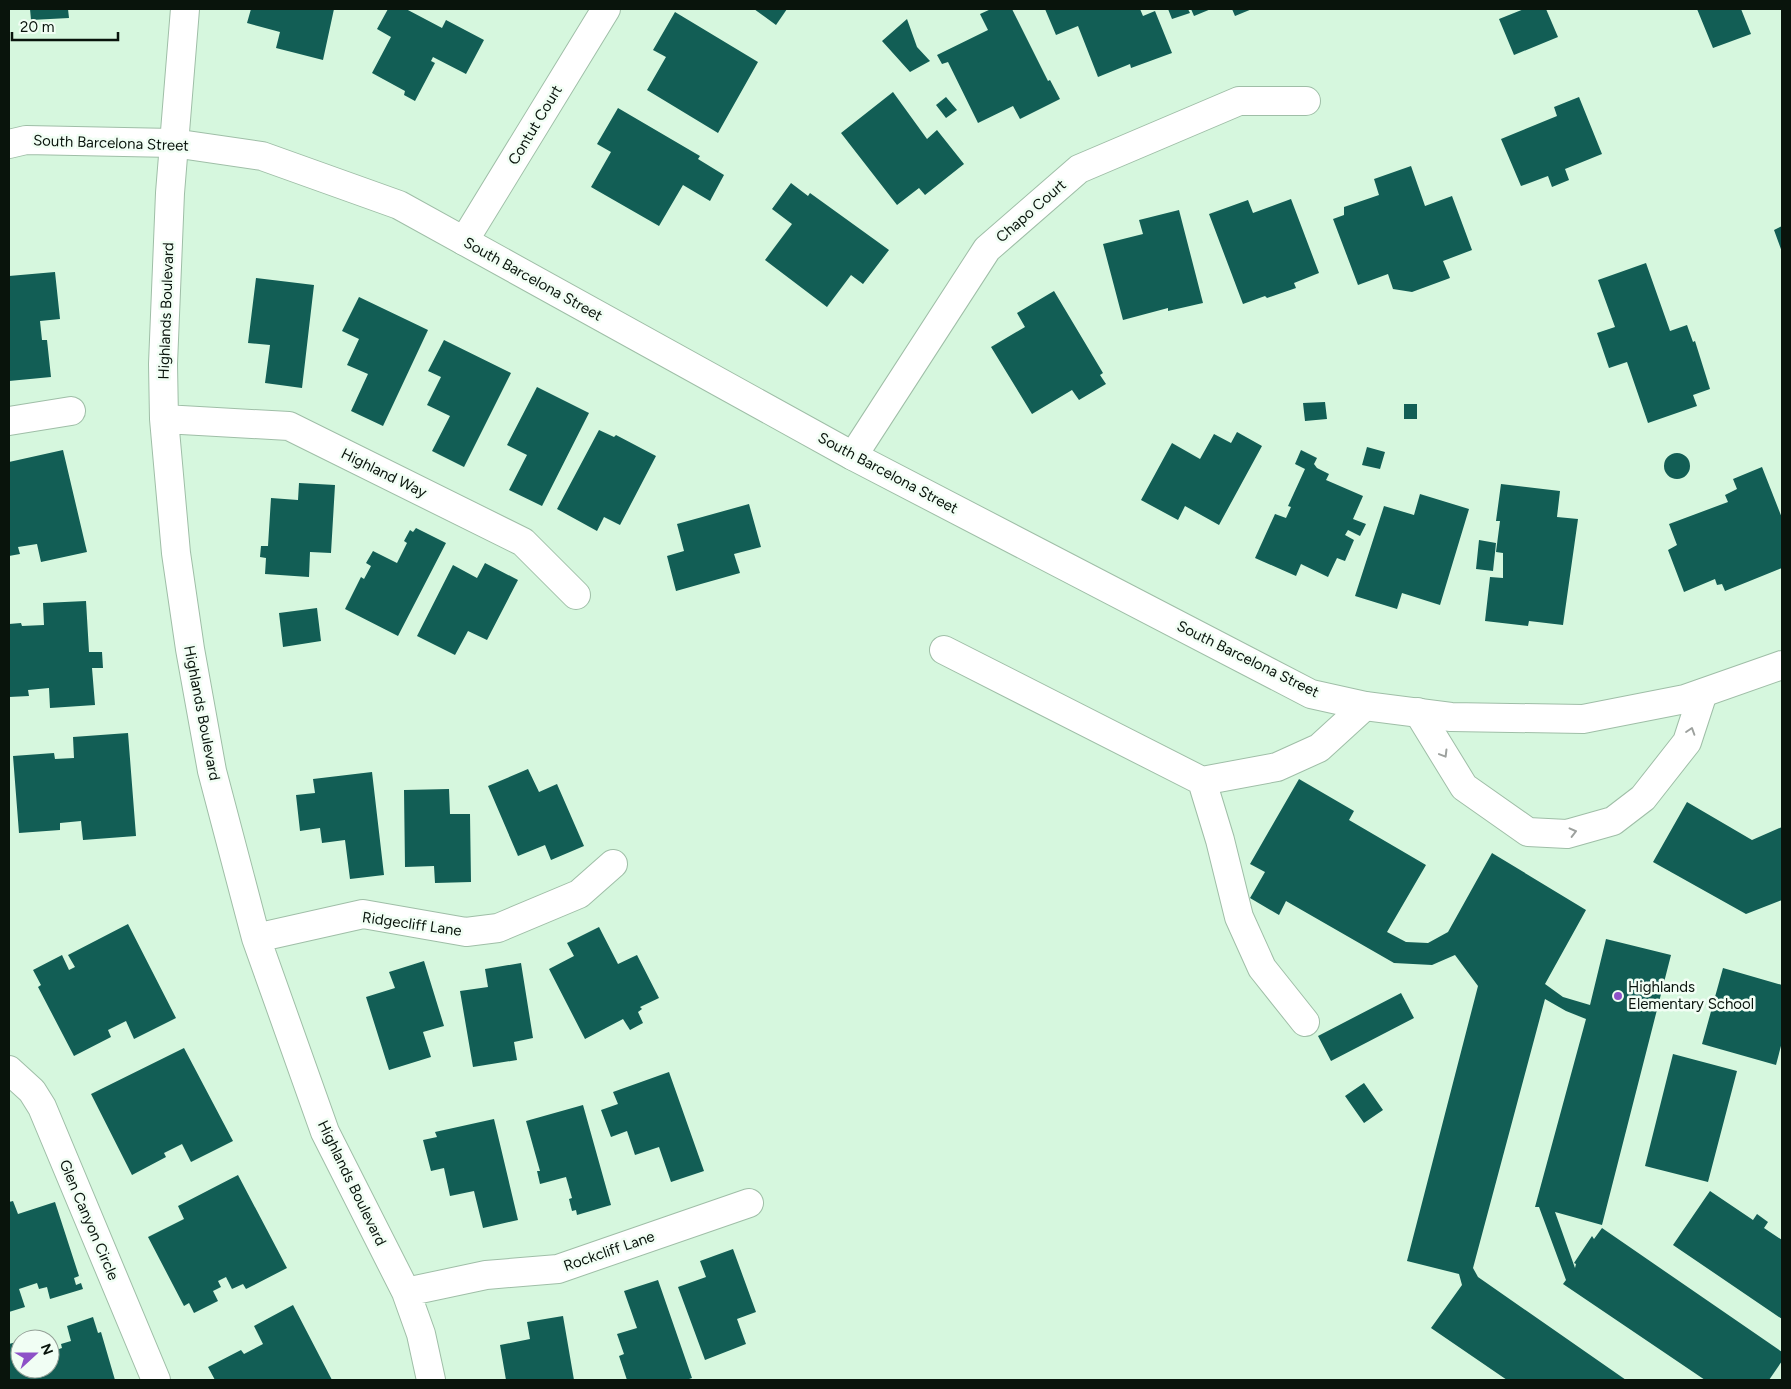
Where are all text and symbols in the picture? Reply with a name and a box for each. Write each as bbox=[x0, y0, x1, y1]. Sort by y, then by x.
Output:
scale bar bbox=[12, 10, 119, 42]
text: 20 m bbox=[20, 18, 54, 36]
street label: Contut Court bbox=[504, 82, 566, 168]
street label: South Barcelona Street bbox=[33, 131, 190, 155]
street label: Chapo Court bbox=[992, 176, 1070, 246]
street label: South Barcelona Street bbox=[460, 233, 606, 325]
street label: Highlands Boulevard bbox=[155, 242, 177, 380]
street label: South Barcelona Street bbox=[815, 428, 961, 518]
street label: Highland Way bbox=[338, 445, 430, 502]
street label: South Barcelona Street bbox=[1174, 617, 1322, 701]
street label: Highlands Boulevard bbox=[180, 644, 224, 782]
one-way arrow bbox=[1685, 727, 1695, 735]
one-way arrow bbox=[1437, 748, 1447, 757]
one-way arrow bbox=[1569, 827, 1578, 838]
street label: Ridgecliff Lane bbox=[361, 908, 463, 940]
place label: Highlands Elementary School bbox=[1628, 978, 1754, 1013]
marker: Highlands Elementary School bbox=[1612, 990, 1624, 1002]
street label: Highlands Boulevard bbox=[314, 1117, 390, 1249]
street label: Glen Canyon Circle bbox=[55, 1157, 123, 1283]
street label: Rockcliff Lane bbox=[561, 1227, 657, 1275]
north arrow bbox=[10, 1329, 60, 1379]
text: N bbox=[37, 1341, 57, 1358]

